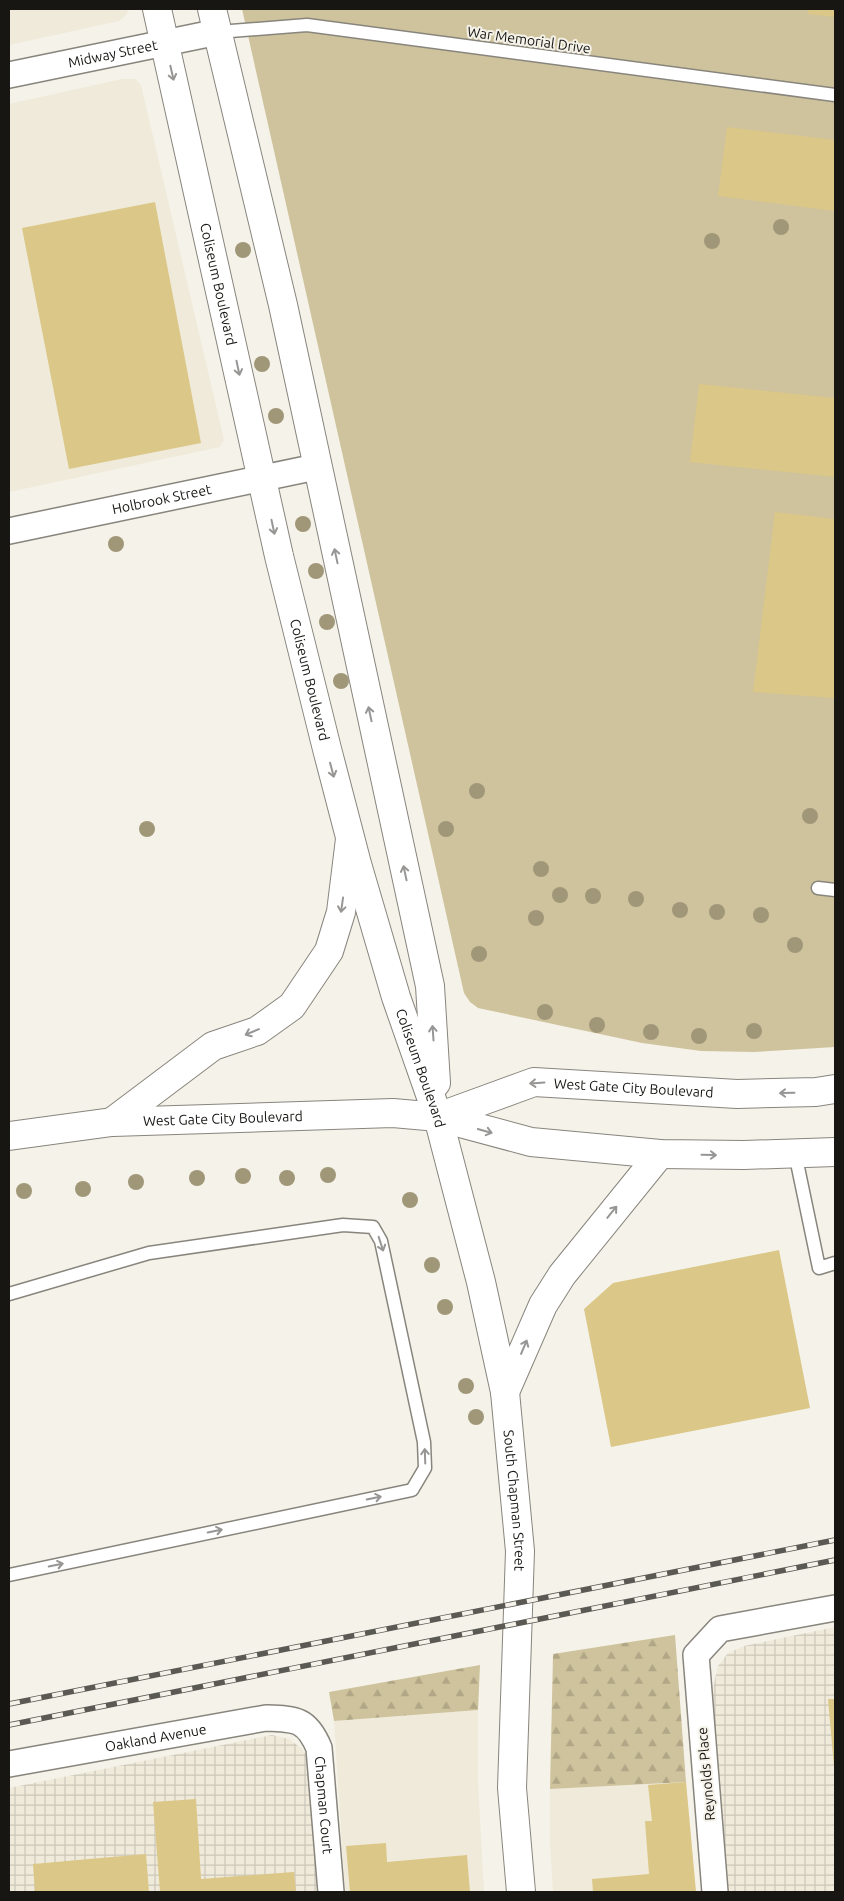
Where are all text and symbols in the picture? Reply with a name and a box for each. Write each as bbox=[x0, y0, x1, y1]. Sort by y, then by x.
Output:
street label: War Memorial Drive bbox=[466, 23, 592, 57]
street label: Midway Street bbox=[67, 37, 159, 71]
one-way arrow bbox=[168, 65, 177, 81]
street label: Coliseum Boulevard bbox=[197, 221, 240, 347]
one-way arrow bbox=[234, 360, 244, 376]
street label: Holbrook Street bbox=[111, 481, 213, 517]
one-way arrow bbox=[269, 519, 278, 535]
one-way arrow bbox=[330, 548, 340, 564]
street label: Coliseum Boulevard bbox=[287, 617, 333, 742]
one-way arrow bbox=[365, 707, 374, 723]
one-way arrow bbox=[328, 762, 338, 778]
one-way arrow bbox=[400, 866, 409, 882]
one-way arrow bbox=[337, 896, 347, 912]
street label: Coliseum Boulevard bbox=[393, 1006, 448, 1129]
one-way arrow bbox=[428, 1025, 437, 1041]
one-way arrow bbox=[245, 1028, 260, 1037]
street label: West Gate City Boulevard bbox=[553, 1075, 714, 1101]
one-way arrow bbox=[530, 1079, 546, 1088]
one-way arrow bbox=[779, 1088, 796, 1098]
street label: West Gate City Boulevard bbox=[143, 1108, 303, 1129]
one-way arrow bbox=[477, 1126, 493, 1136]
one-way arrow bbox=[700, 1150, 717, 1160]
one-way arrow bbox=[607, 1206, 618, 1219]
one-way arrow bbox=[377, 1236, 386, 1251]
one-way arrow bbox=[519, 1340, 529, 1355]
street label: South Chapman Street bbox=[501, 1429, 528, 1572]
one-way arrow bbox=[420, 1448, 429, 1464]
one-way arrow bbox=[366, 1493, 382, 1502]
one-way arrow bbox=[207, 1526, 223, 1535]
one-way arrow bbox=[48, 1560, 64, 1569]
street label: Oakland Avenue bbox=[104, 1721, 208, 1755]
street label: Reynolds Place bbox=[694, 1726, 718, 1822]
street label: Chapman Court bbox=[312, 1755, 336, 1855]

